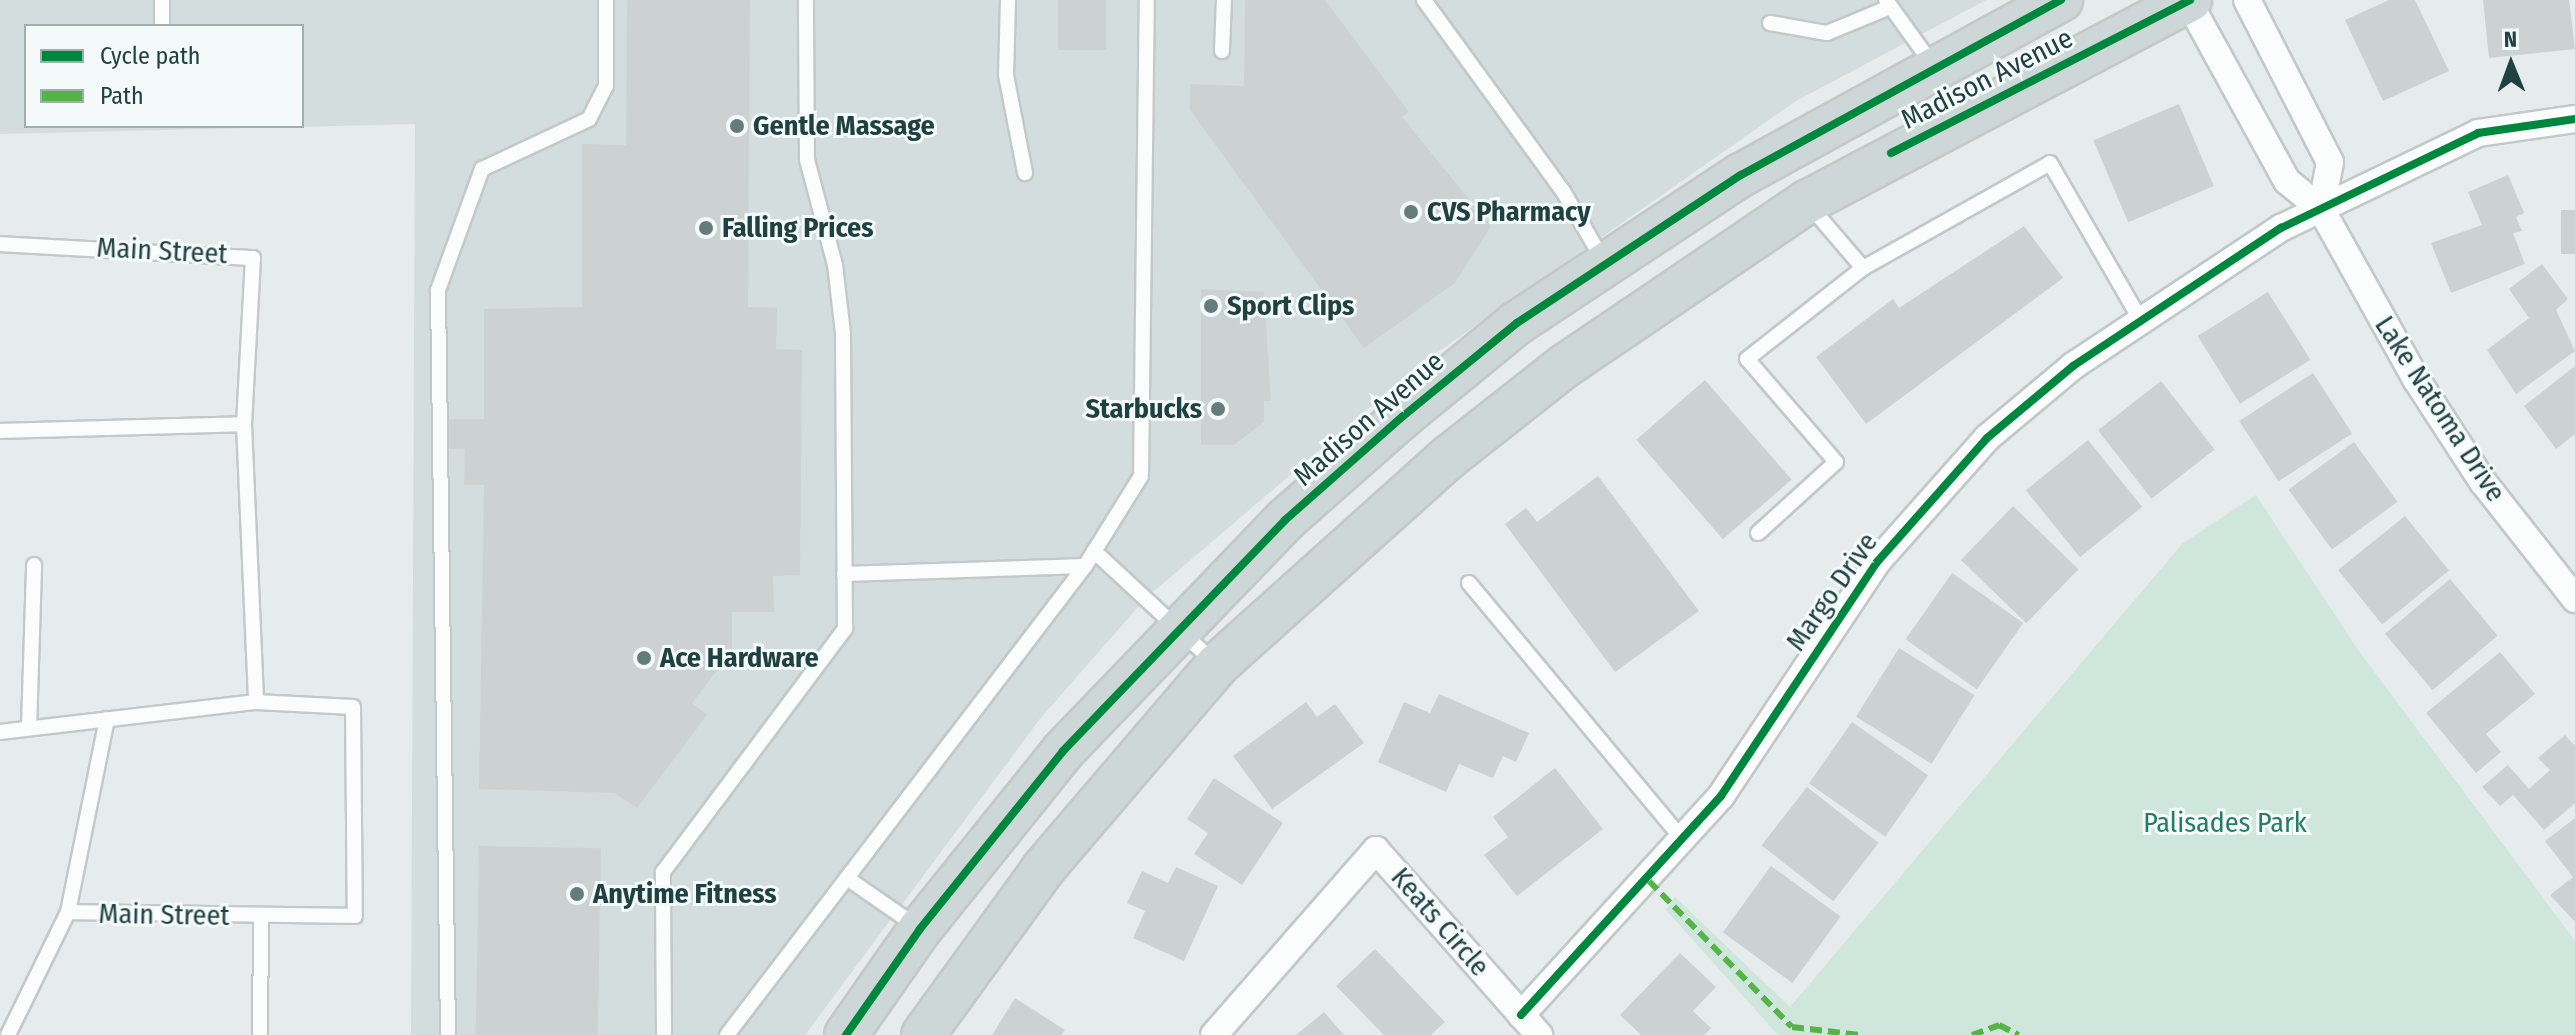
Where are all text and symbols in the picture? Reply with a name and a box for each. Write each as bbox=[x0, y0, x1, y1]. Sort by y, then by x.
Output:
street label: Madison Avenue bbox=[1896, 21, 2078, 137]
legend bbox=[24, 24, 304, 128]
north arrow bbox=[2471, 24, 2551, 104]
text: N bbox=[2504, 26, 2517, 53]
text: Cycle path bbox=[100, 42, 200, 70]
text: Path bbox=[100, 82, 144, 110]
place label: Gentle Massage bbox=[753, 109, 935, 143]
marker: Gentle Massage bbox=[728, 117, 746, 135]
place label: CVS Pharmacy bbox=[1427, 195, 1591, 229]
marker: CVS Pharmacy bbox=[1402, 203, 1420, 221]
place label: Falling Prices bbox=[722, 211, 874, 245]
marker: Falling Prices bbox=[697, 219, 715, 237]
street label: Main Street bbox=[96, 231, 228, 271]
place label: Sport Clips bbox=[1227, 289, 1354, 323]
marker: Sport Clips bbox=[1202, 297, 1220, 315]
street label: Lake Natoma Drive bbox=[2368, 310, 2512, 508]
street label: Madison Avenue bbox=[1287, 345, 1451, 493]
place label: Starbucks bbox=[1085, 392, 1202, 426]
marker: Starbucks bbox=[1209, 400, 1227, 418]
street label: Margo Drive bbox=[1779, 527, 1885, 657]
place label: Ace Hardware bbox=[660, 641, 819, 675]
marker: Ace Hardware bbox=[635, 649, 653, 667]
park label: Palisades Park bbox=[2143, 806, 2307, 840]
street label: Keats Circle bbox=[1384, 861, 1496, 983]
place label: Anytime Fitness bbox=[593, 877, 777, 911]
marker: Anytime Fitness bbox=[568, 885, 586, 903]
street label: Main Street bbox=[98, 897, 230, 933]

